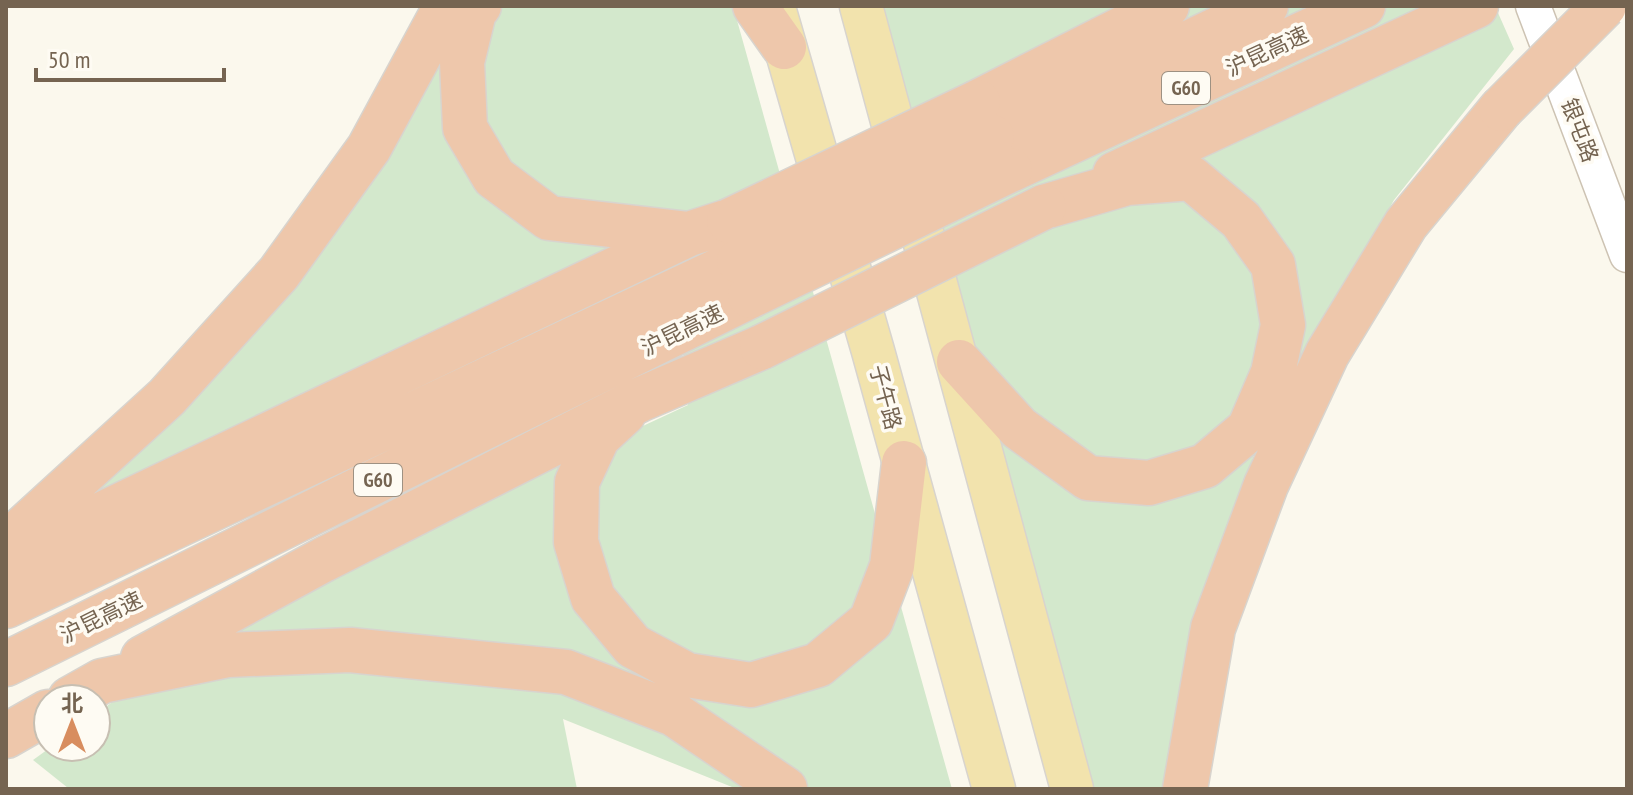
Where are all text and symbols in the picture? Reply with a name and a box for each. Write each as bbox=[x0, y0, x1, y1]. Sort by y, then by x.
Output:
street label: 沪昆高速 bbox=[1221, 20, 1313, 82]
scale bar bbox=[36, 32, 224, 82]
text: 50 m bbox=[48, 44, 90, 75]
road number: G60 bbox=[1162, 72, 1210, 104]
street label: 银屯路 bbox=[1555, 94, 1605, 166]
street label: 沪昆高速 bbox=[636, 298, 728, 362]
street label: 子午路 bbox=[864, 361, 908, 433]
road number: G60 bbox=[354, 464, 402, 496]
street label: 沪昆高速 bbox=[55, 585, 147, 649]
north arrow bbox=[32, 683, 112, 763]
text: 北 bbox=[61, 689, 83, 717]

